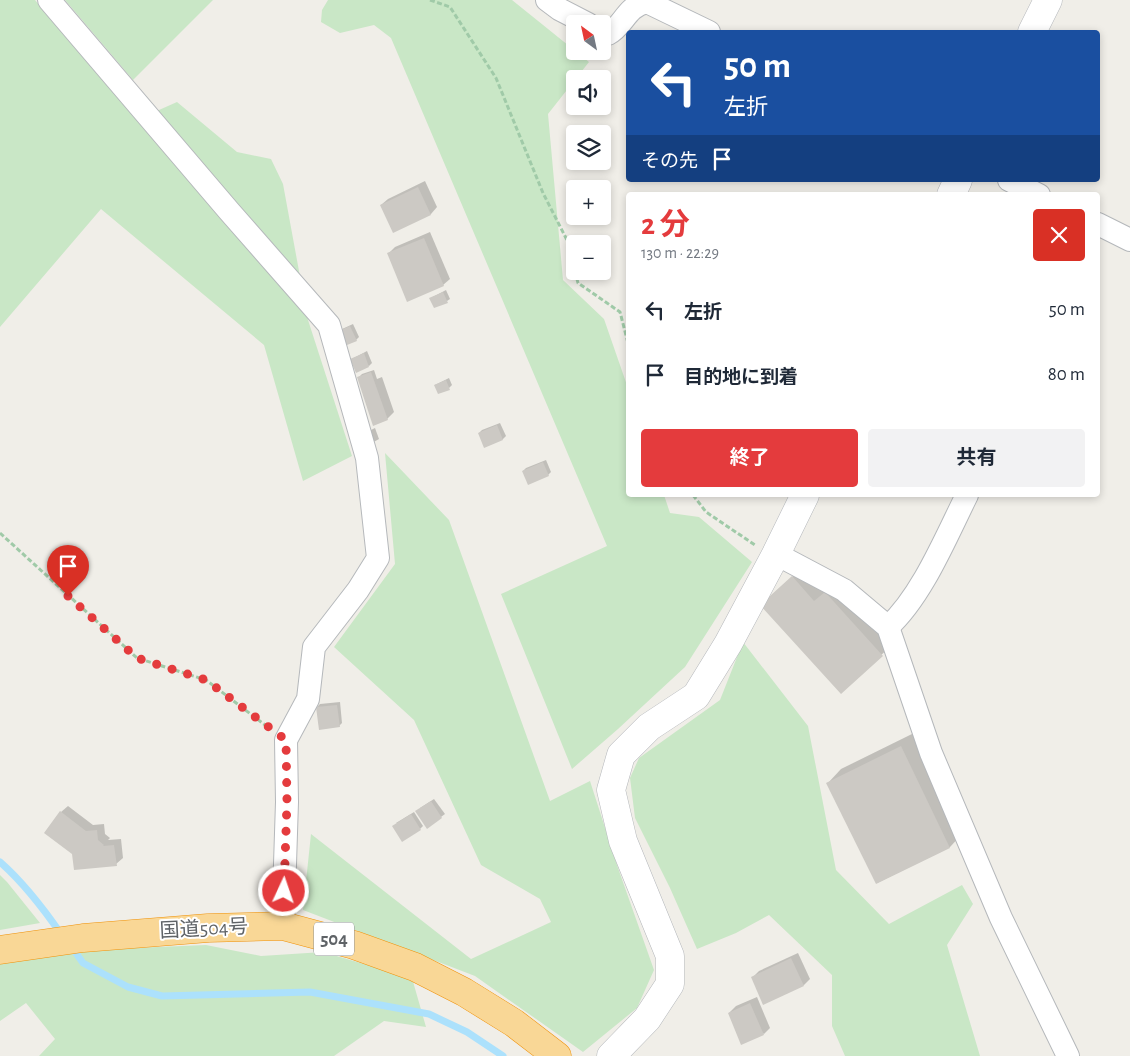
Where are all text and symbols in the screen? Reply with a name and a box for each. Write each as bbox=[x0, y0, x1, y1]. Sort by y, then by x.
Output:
north arrow bbox=[566, 15, 611, 60]
map controls bbox=[566, 15, 611, 280]
text: 50 m bbox=[724, 49, 791, 84]
icon: left bbox=[641, 50, 706, 115]
button: sound bbox=[566, 70, 611, 115]
text: 左折 bbox=[724, 96, 768, 118]
button: layers bbox=[566, 125, 611, 170]
icon: arrive bbox=[708, 145, 736, 173]
text: その先 bbox=[641, 152, 698, 171]
button: + bbox=[566, 180, 611, 225]
button: close bbox=[1033, 209, 1085, 261]
text: 2 分 bbox=[641, 210, 690, 240]
button: − bbox=[566, 235, 611, 280]
text: 130 m · 22:29 bbox=[641, 245, 719, 261]
icon: left bbox=[641, 296, 669, 324]
text: 50 m bbox=[1049, 300, 1085, 319]
text: 左折 bbox=[684, 303, 722, 322]
icon: arrive bbox=[641, 361, 669, 389]
text: 80 m bbox=[1048, 365, 1085, 384]
text: 目的地に到着 bbox=[684, 368, 798, 387]
button: 終了 bbox=[641, 429, 858, 487]
button: 共有 bbox=[868, 429, 1085, 487]
pin bbox=[47, 545, 89, 596]
icon: arrive bbox=[54, 552, 82, 580]
position arrow bbox=[257, 864, 309, 916]
street label: 国道504号 bbox=[159, 916, 249, 941]
road number: 504 bbox=[314, 922, 354, 956]

